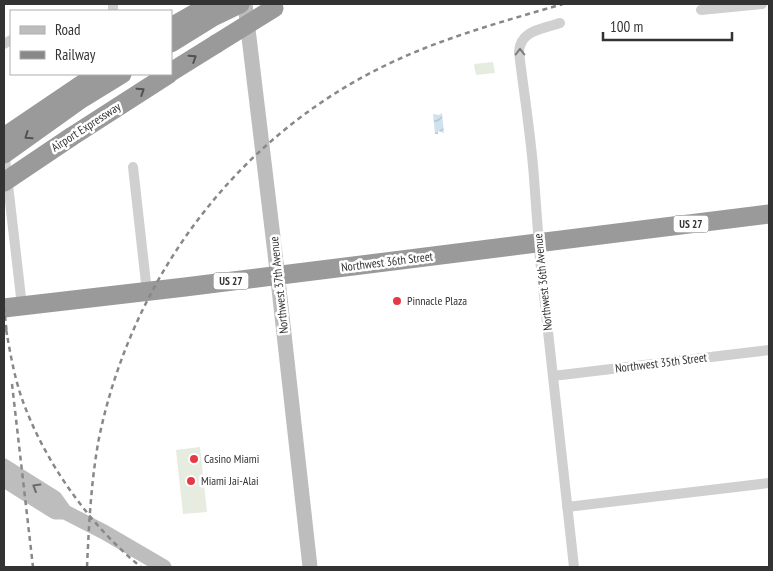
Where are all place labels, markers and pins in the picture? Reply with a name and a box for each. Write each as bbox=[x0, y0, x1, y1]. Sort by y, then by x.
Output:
place label: Pinnacle Plaza bbox=[407, 293, 467, 308]
marker: Pinnacle Plaza bbox=[391, 295, 403, 307]
place label: Casino Miami bbox=[204, 451, 259, 466]
marker: Casino Miami bbox=[188, 453, 200, 465]
place label: Miami Jai-Alai bbox=[201, 473, 259, 488]
marker: Miami Jai-Alai bbox=[185, 475, 197, 487]

